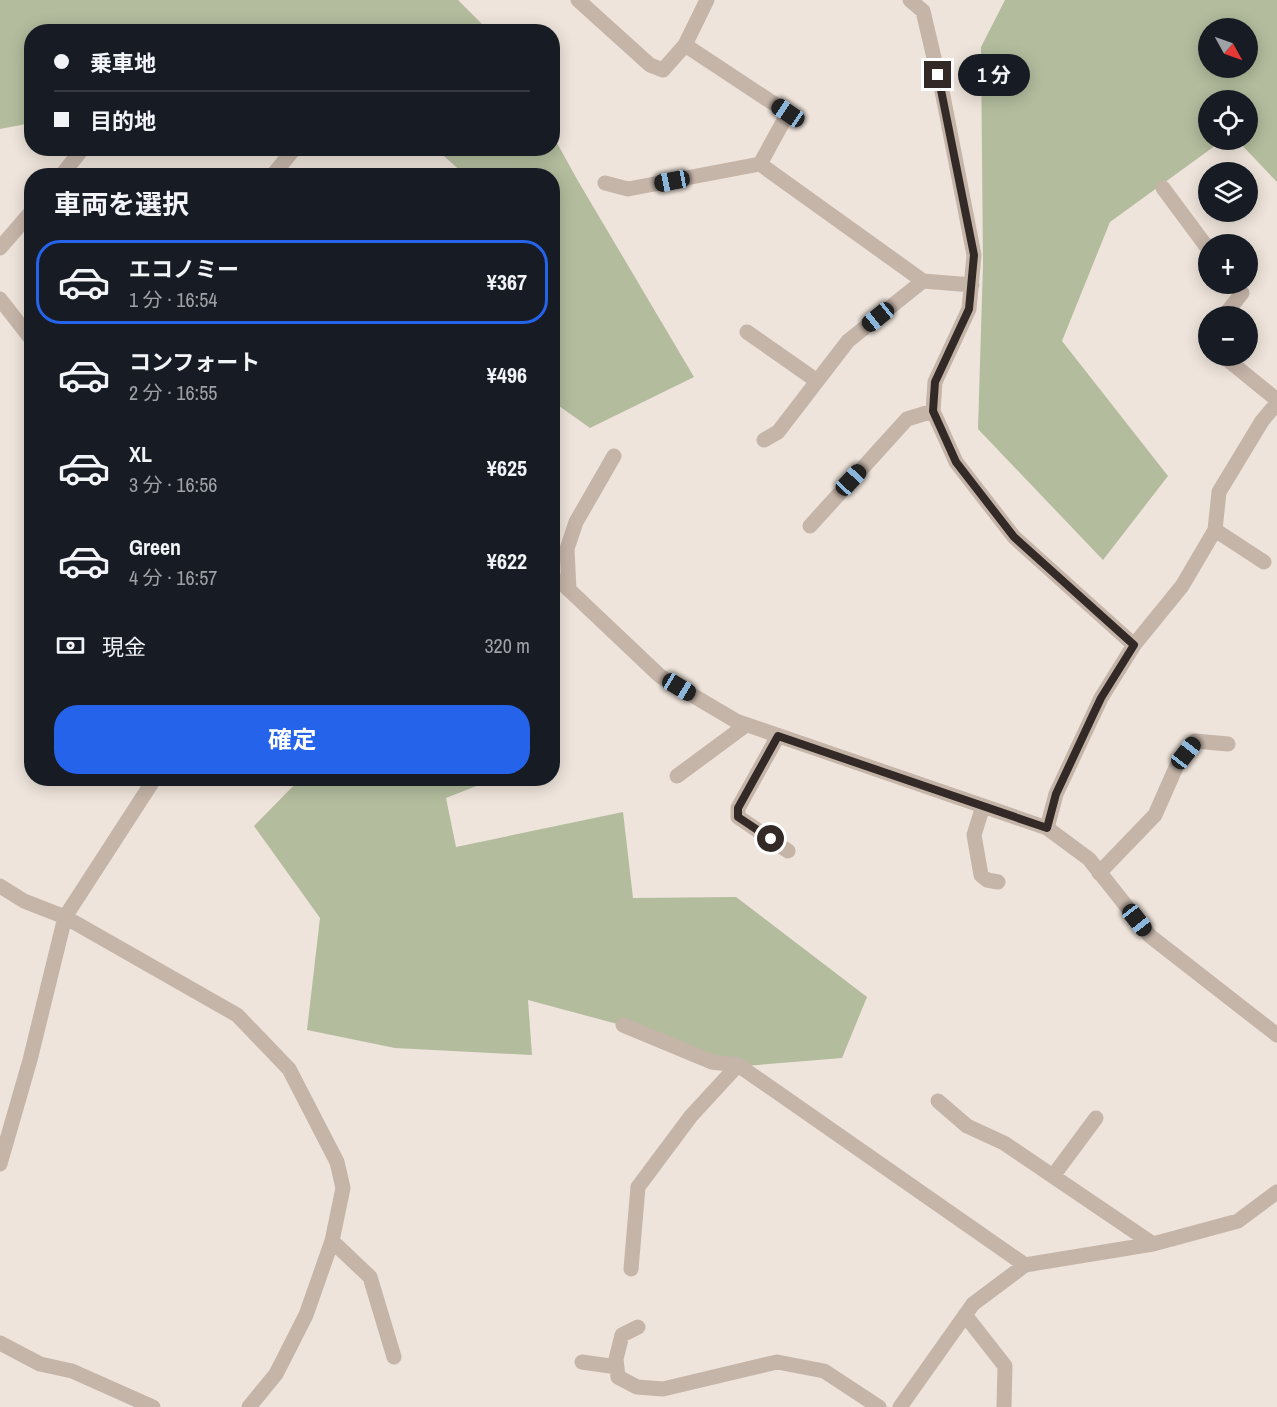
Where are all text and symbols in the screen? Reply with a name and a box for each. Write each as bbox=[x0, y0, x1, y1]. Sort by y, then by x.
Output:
north arrow bbox=[1198, 18, 1258, 78]
map controls bbox=[1198, 18, 1258, 366]
text: 乗車地 bbox=[90, 48, 156, 78]
callout: 1 分 bbox=[959, 54, 1031, 96]
route end bbox=[924, 61, 951, 88]
text: 1 分 bbox=[977, 61, 1011, 88]
button: locate bbox=[1198, 90, 1258, 150]
car bbox=[768, 95, 808, 131]
text: 目的地 bbox=[90, 106, 156, 136]
button: layers bbox=[1198, 162, 1258, 222]
car bbox=[653, 169, 691, 193]
text: 車両を選択 bbox=[54, 186, 189, 222]
button: + bbox=[1198, 234, 1258, 294]
text: エコノミー bbox=[129, 254, 239, 284]
icon: car bbox=[57, 255, 111, 309]
text: ¥367 bbox=[487, 267, 527, 297]
text: 1 分 · 16:54 bbox=[129, 286, 217, 313]
car bbox=[858, 299, 898, 335]
button: − bbox=[1198, 306, 1258, 366]
text: コンフォート bbox=[129, 347, 260, 377]
icon: car bbox=[57, 348, 111, 402]
text: ¥496 bbox=[487, 360, 527, 390]
text: 2 分 · 16:55 bbox=[129, 379, 217, 406]
text: XL bbox=[129, 439, 152, 469]
icon: car bbox=[57, 441, 111, 495]
text: ¥625 bbox=[487, 453, 527, 483]
car bbox=[832, 461, 870, 499]
text: 3 分 · 16:56 bbox=[129, 471, 217, 498]
text: Green bbox=[129, 532, 181, 562]
icon: car bbox=[57, 534, 111, 588]
text: ¥622 bbox=[487, 546, 527, 576]
text: 4 分 · 16:57 bbox=[129, 564, 217, 591]
icon: cash bbox=[54, 629, 87, 662]
text: 現金 bbox=[102, 632, 146, 662]
text: 320 m bbox=[484, 632, 530, 659]
car bbox=[659, 670, 699, 704]
button: 確定 bbox=[54, 705, 530, 774]
car bbox=[1168, 733, 1204, 773]
route start bbox=[757, 825, 784, 852]
car bbox=[1119, 900, 1155, 940]

